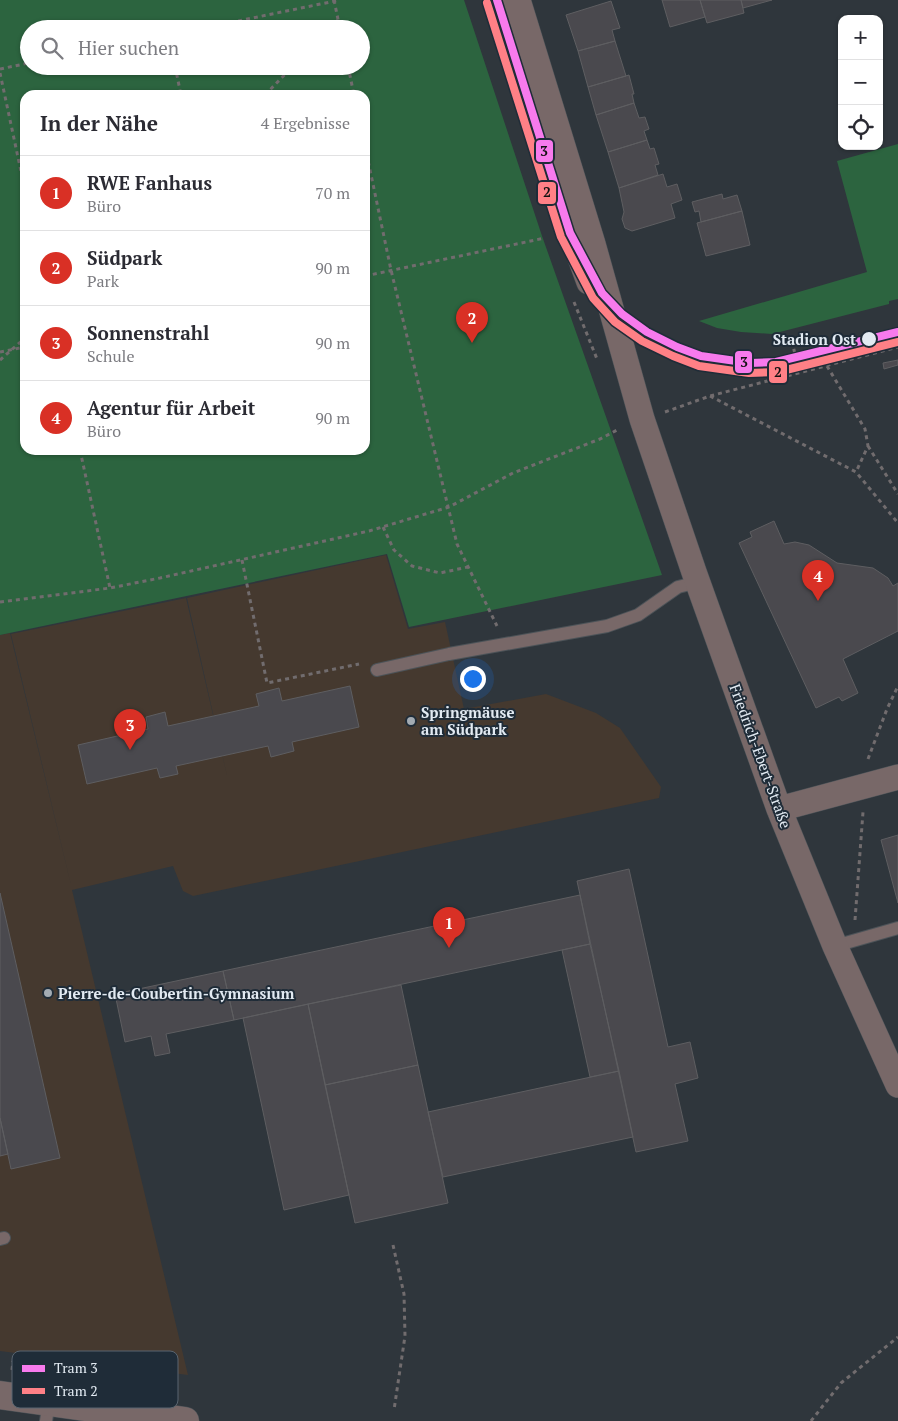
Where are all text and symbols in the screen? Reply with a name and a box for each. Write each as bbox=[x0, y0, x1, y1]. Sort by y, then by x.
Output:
map controls bbox=[838, 15, 883, 150]
button: + bbox=[838, 15, 883, 60]
search box bbox=[20, 20, 370, 75]
icon: search bbox=[38, 34, 66, 62]
text: Hier suchen bbox=[78, 35, 179, 60]
button: − bbox=[838, 60, 883, 105]
button: locate bbox=[838, 105, 883, 150]
text: In der Nähe bbox=[40, 109, 158, 137]
text: 4 Ergebnisse bbox=[261, 112, 350, 134]
line badge: 3 bbox=[535, 139, 554, 163]
text: 3 bbox=[540, 141, 548, 160]
text: RWE Fanhaus bbox=[87, 170, 212, 195]
line badge: 2 bbox=[537, 181, 557, 205]
text: 1 bbox=[51, 182, 61, 204]
text: 70 m bbox=[315, 182, 350, 204]
text: 2 bbox=[543, 182, 551, 201]
text: Büro bbox=[87, 195, 121, 217]
text: Südpark bbox=[87, 245, 162, 270]
text: 2 bbox=[51, 257, 61, 279]
text: 90 m bbox=[315, 257, 350, 279]
text: Park bbox=[87, 270, 119, 292]
pin: 2 bbox=[456, 302, 488, 343]
text: Sonnenstrahl bbox=[87, 320, 209, 345]
place label: Stadion Ost bbox=[773, 329, 856, 349]
marker: Stadion Ost bbox=[860, 330, 878, 348]
text: 3 bbox=[51, 332, 61, 354]
text: 90 m bbox=[315, 332, 350, 354]
text: Schule bbox=[87, 345, 134, 367]
line badge: 3 bbox=[734, 350, 753, 374]
text: 3 bbox=[740, 352, 748, 371]
line badge: 2 bbox=[768, 360, 788, 384]
text: 2 bbox=[774, 362, 782, 381]
text: Agentur für Arbeit bbox=[87, 395, 255, 420]
text: 4 bbox=[51, 407, 61, 429]
text: 90 m bbox=[315, 407, 350, 429]
text: Büro bbox=[87, 420, 121, 442]
pin: 4 bbox=[802, 560, 834, 601]
your location bbox=[460, 666, 486, 692]
street label: Friedrich-Ebert-Straße bbox=[726, 681, 796, 831]
place label: Springmäuse am Südpark bbox=[421, 702, 514, 739]
pin: 3 bbox=[114, 709, 146, 750]
marker: Springmäuse am Südpark bbox=[405, 715, 417, 727]
pin: 1 bbox=[433, 907, 465, 948]
place label: Pierre-de-Coubertin-Gymnasium bbox=[58, 983, 294, 1003]
marker: Pierre-de-Coubertin-Gymnasium bbox=[42, 987, 54, 999]
legend bbox=[12, 1351, 178, 1408]
text: Tram 3 bbox=[54, 1358, 98, 1377]
text: Tram 2 bbox=[54, 1381, 98, 1400]

